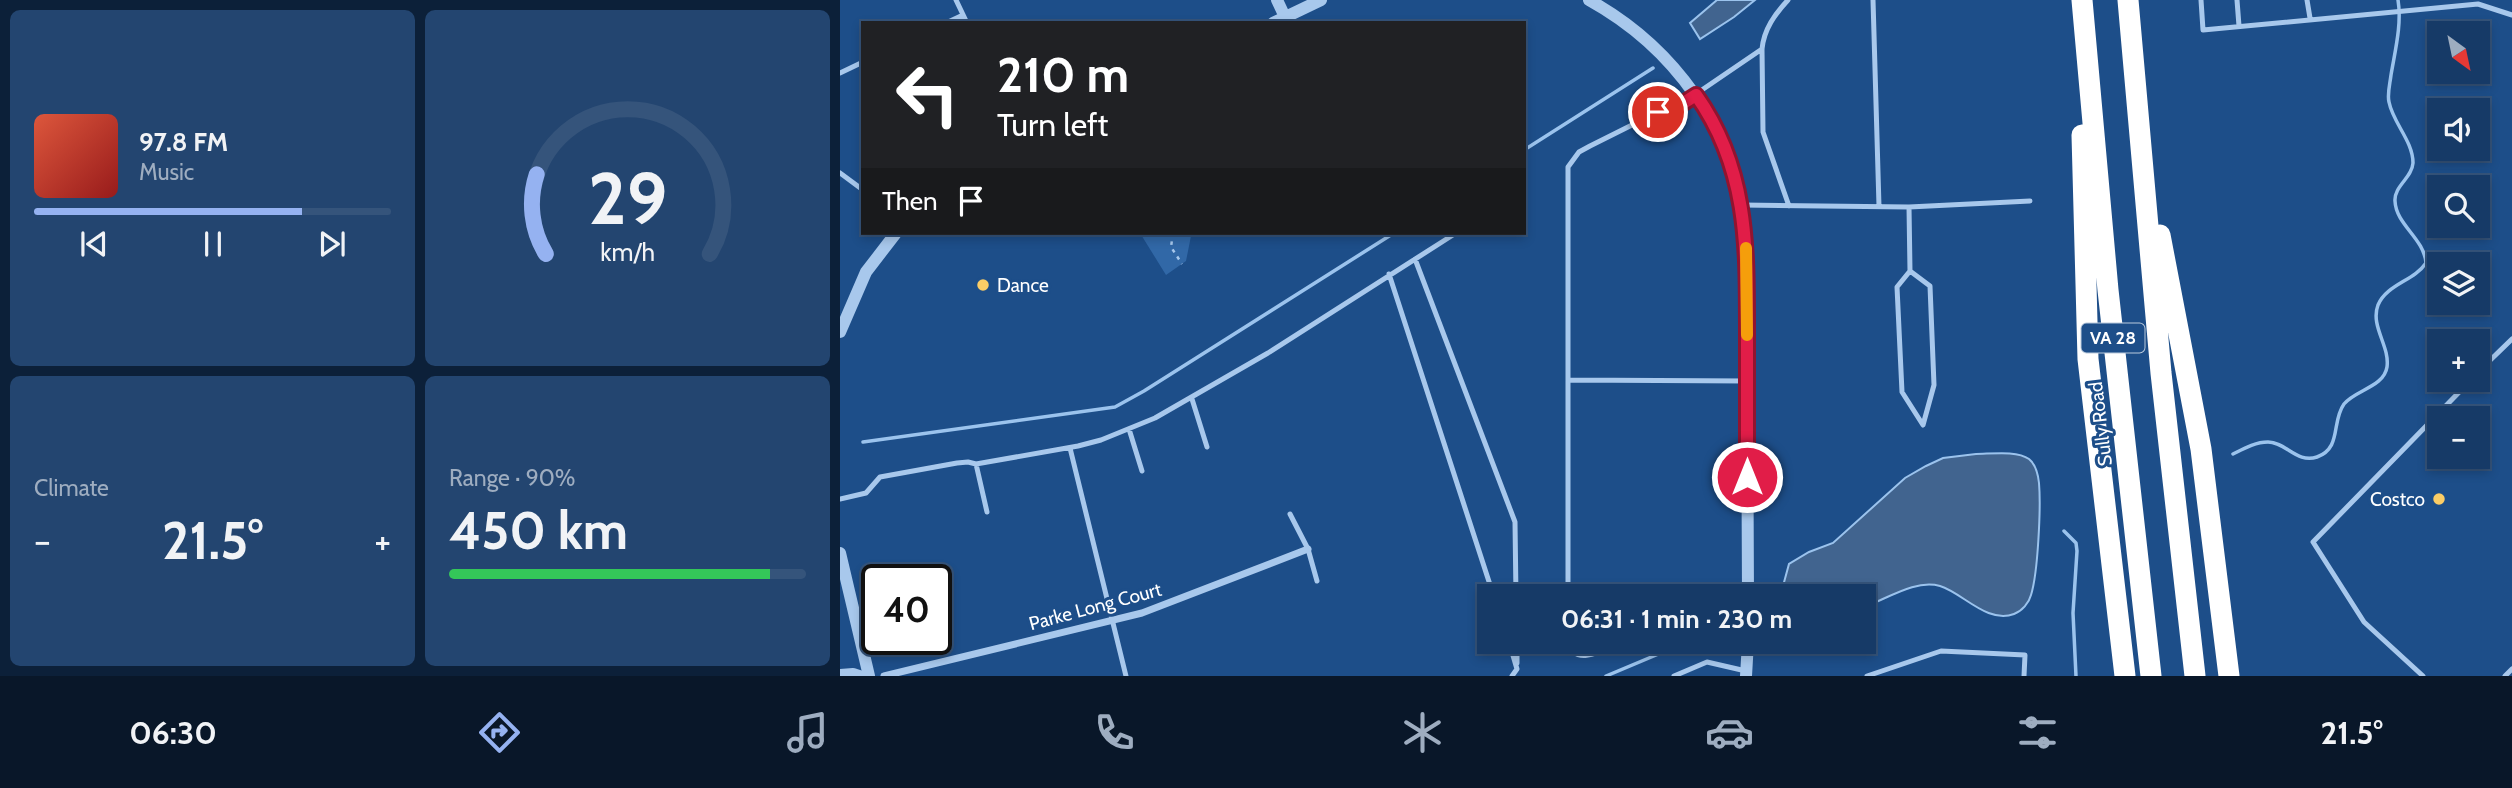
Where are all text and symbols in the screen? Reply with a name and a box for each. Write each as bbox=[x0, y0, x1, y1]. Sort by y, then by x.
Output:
north arrow bbox=[2427, 21, 2490, 84]
map controls bbox=[2427, 21, 2490, 469]
text: 210 m bbox=[997, 45, 1129, 104]
icon: left bbox=[882, 49, 973, 140]
pin bbox=[1628, 82, 1688, 142]
icon: arrive bbox=[1639, 93, 1677, 131]
button: sound bbox=[2427, 98, 2490, 161]
text: Turn left bbox=[997, 105, 1108, 144]
text: 97.8 FM bbox=[139, 126, 228, 158]
text: 29 bbox=[588, 155, 667, 243]
text: Music bbox=[139, 158, 194, 186]
button: search bbox=[2427, 175, 2490, 238]
icon: arrive bbox=[952, 182, 990, 220]
text: Then bbox=[882, 185, 938, 217]
icon: previous bbox=[75, 225, 113, 263]
icon: pause bbox=[194, 225, 232, 263]
icon: next bbox=[313, 225, 351, 263]
text: km/h bbox=[600, 237, 655, 267]
button: layers bbox=[2427, 252, 2490, 315]
place label: Dance bbox=[997, 274, 1049, 297]
marker: Dance bbox=[975, 277, 991, 293]
road number: VA 28 bbox=[2082, 324, 2144, 352]
button: + bbox=[2427, 329, 2490, 392]
street label: Sully Road bbox=[2084, 380, 2117, 467]
button: − bbox=[2427, 406, 2490, 469]
position arrow bbox=[1710, 440, 1784, 514]
text: Range · 90% bbox=[449, 464, 576, 492]
text: Climate bbox=[34, 474, 109, 502]
place label: Costco bbox=[2370, 488, 2425, 511]
marker: Costco bbox=[2431, 491, 2447, 507]
text: 450 km bbox=[449, 499, 628, 562]
text: 21.5° bbox=[162, 509, 263, 572]
text: − bbox=[34, 517, 51, 564]
text: + bbox=[374, 517, 391, 564]
speed limit sign: 40 bbox=[861, 564, 952, 655]
street label: Parke Long Court bbox=[1026, 578, 1164, 635]
text: 06:31 · 1 min · 230 m bbox=[1561, 603, 1792, 635]
icon: directions bbox=[475, 708, 524, 757]
icon: music bbox=[783, 708, 832, 757]
icon: phone bbox=[1090, 708, 1139, 757]
icon: climate bbox=[1398, 708, 1447, 757]
icon: car bbox=[1705, 708, 1754, 757]
icon: filters bbox=[2013, 708, 2062, 757]
text: 06:30 bbox=[129, 713, 217, 752]
text: 21.5° bbox=[2320, 713, 2383, 752]

